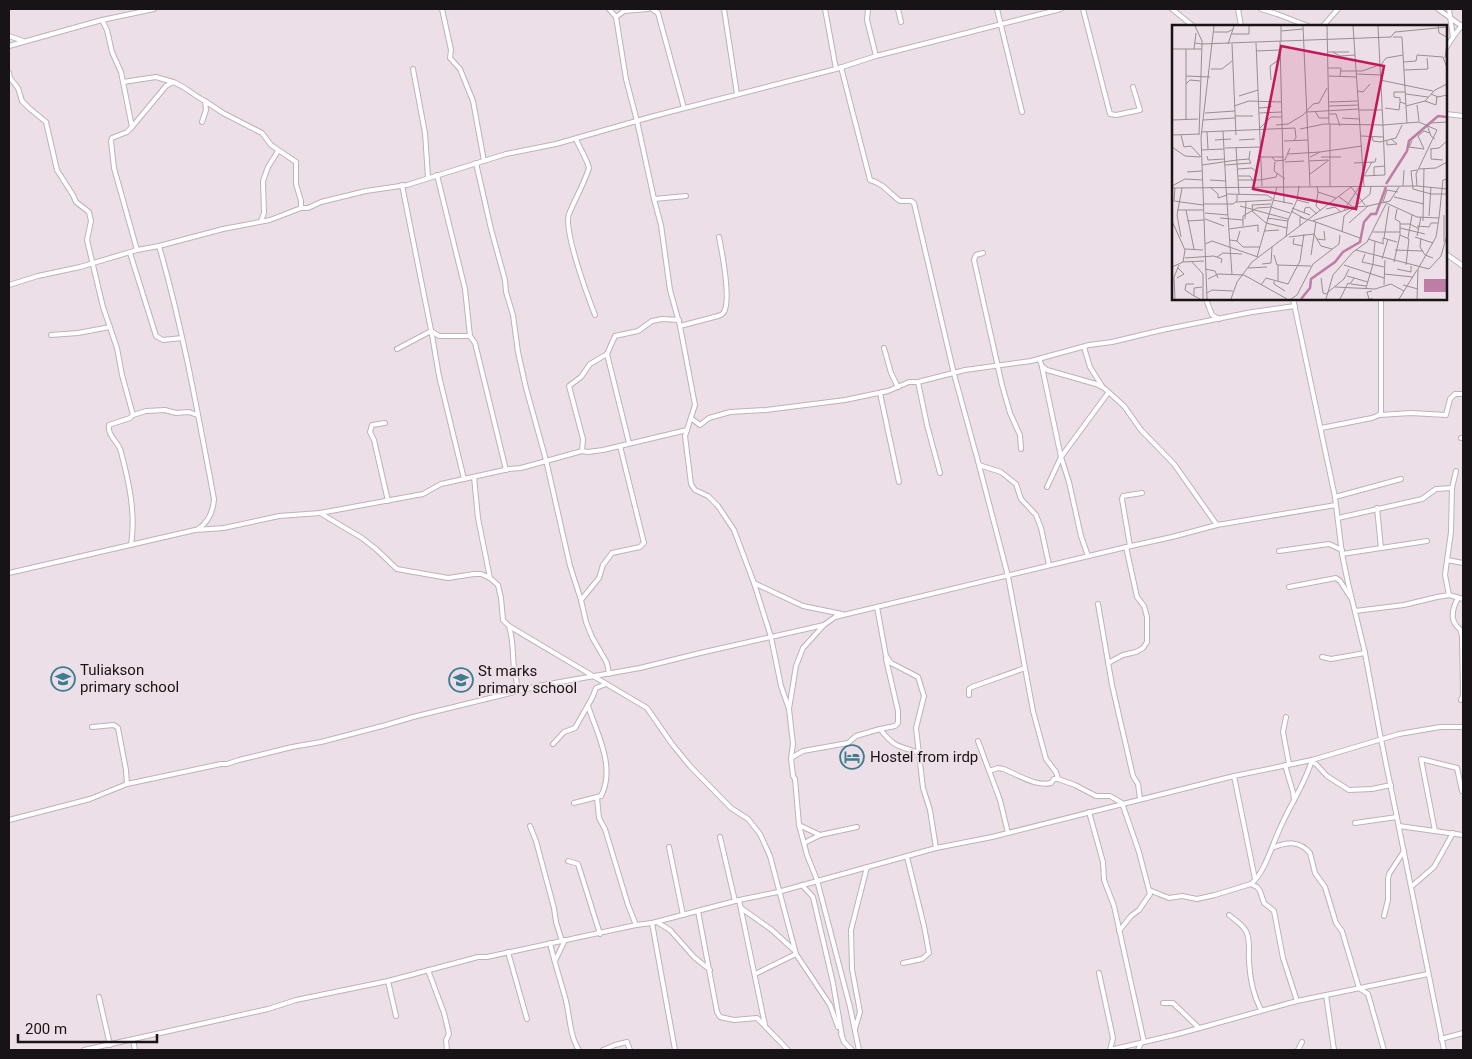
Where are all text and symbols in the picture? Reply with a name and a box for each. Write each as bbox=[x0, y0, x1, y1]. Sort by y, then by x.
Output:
inset map bbox=[1172, 25, 1447, 300]
place label: Tuliakson primary school bbox=[80, 661, 179, 696]
place label: St marks primary school bbox=[478, 662, 577, 697]
school or university icon: Tuliakson primary school bbox=[50, 666, 76, 692]
school or university icon: St marks primary school bbox=[448, 667, 474, 693]
hotel icon: Hostel from irdp bbox=[839, 744, 865, 770]
place label: Hostel from irdp bbox=[870, 748, 978, 766]
scale bar bbox=[18, 1012, 156, 1044]
text: 200 m bbox=[25, 1020, 67, 1038]

